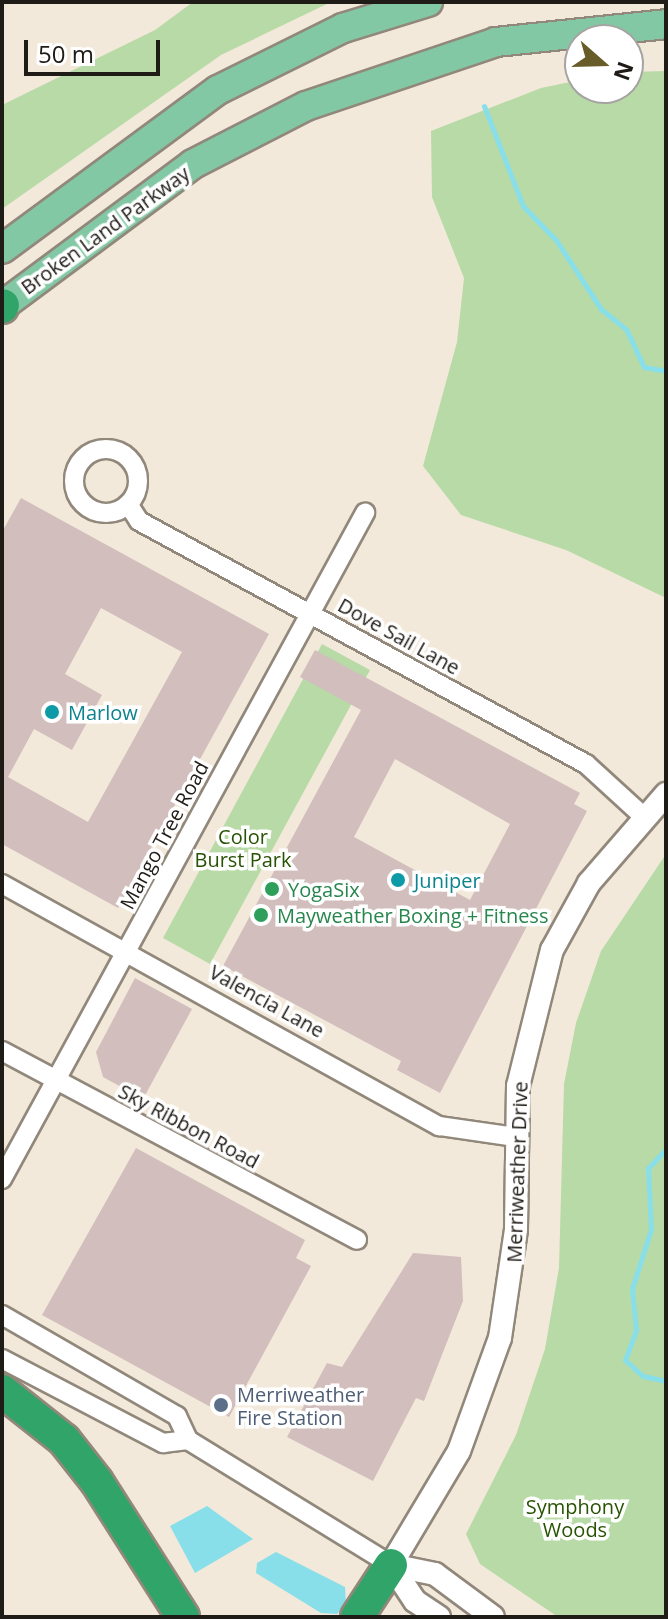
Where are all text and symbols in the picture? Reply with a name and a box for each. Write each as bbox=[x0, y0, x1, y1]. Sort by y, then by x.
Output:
scale bar bbox=[28, 24, 164, 74]
north arrow bbox=[564, 24, 644, 104]
text: 50 m bbox=[38, 37, 94, 70]
text: N bbox=[608, 58, 642, 85]
street label: Broken Land Parkway bbox=[16, 161, 194, 299]
street label: Dove Sail Lane bbox=[334, 593, 464, 679]
place label: Marlow bbox=[68, 700, 138, 724]
marker: Marlow bbox=[43, 703, 61, 721]
street label: Mango Tree Road bbox=[115, 757, 213, 913]
park label: Color Burst Park bbox=[194, 824, 292, 871]
place label: Juniper bbox=[414, 868, 481, 892]
marker: Juniper bbox=[389, 871, 407, 889]
place label: YogaSix bbox=[288, 877, 360, 901]
marker: YogaSix bbox=[263, 880, 281, 898]
place label: Mayweather Boxing + Fitness bbox=[277, 903, 548, 927]
marker: Mayweather Boxing + Fitness bbox=[252, 906, 270, 924]
street label: Valencia Lane bbox=[205, 960, 329, 1042]
street label: Sky Ribbon Road bbox=[115, 1079, 263, 1173]
street label: Merriweather Drive bbox=[502, 1081, 532, 1263]
place label: Merriweather Fire Station bbox=[237, 1382, 364, 1429]
marker: Merriweather Fire Station bbox=[212, 1396, 230, 1414]
park label: Symphony Woods bbox=[526, 1495, 624, 1542]

